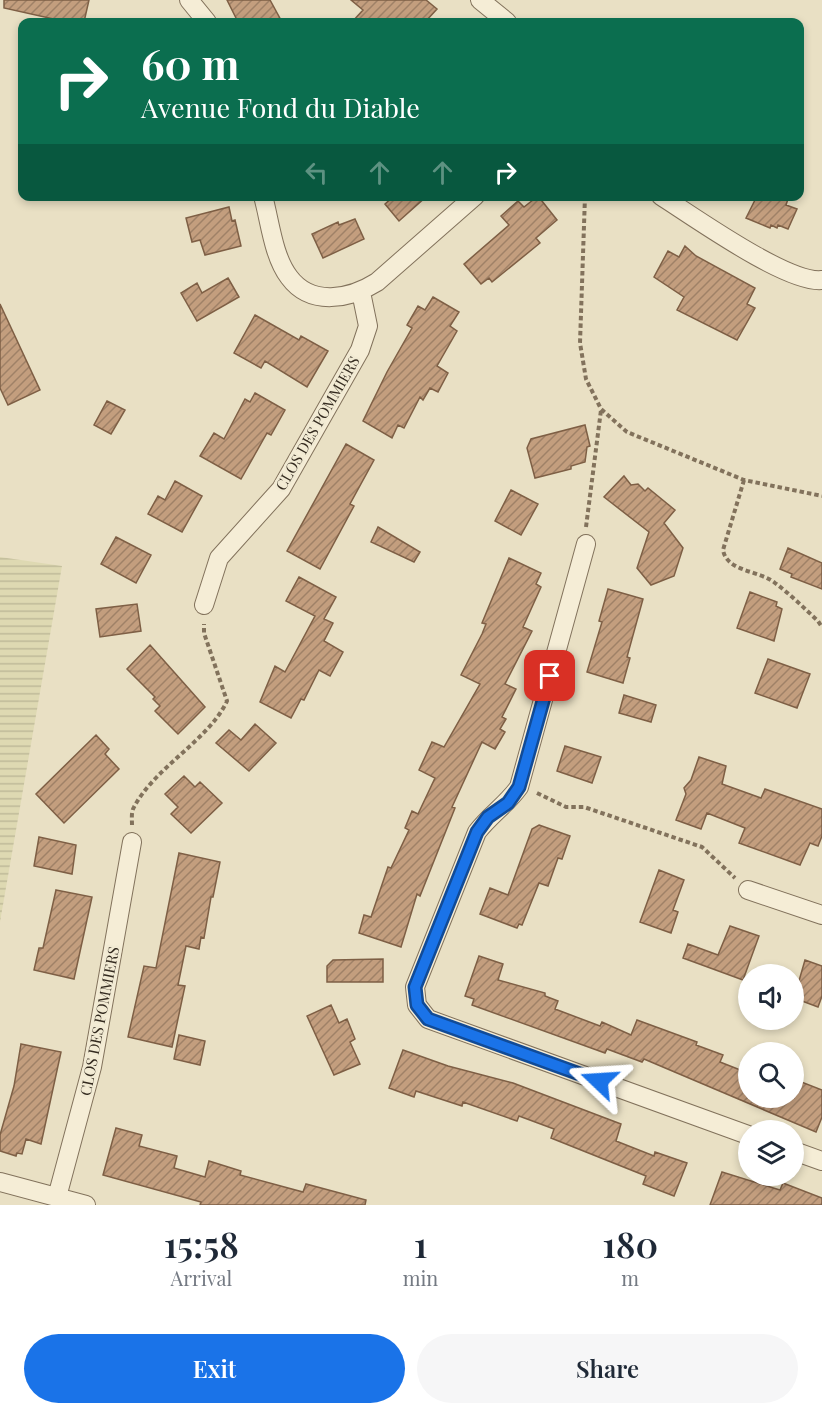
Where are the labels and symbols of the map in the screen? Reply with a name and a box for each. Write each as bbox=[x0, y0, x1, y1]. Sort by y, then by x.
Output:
street label: CLOS DES POMMIERS bbox=[270, 352, 364, 494]
pin bbox=[524, 650, 575, 701]
street label: CLOS DES POMMIERS bbox=[75, 945, 123, 1097]
position arrow bbox=[567, 1049, 631, 1113]

